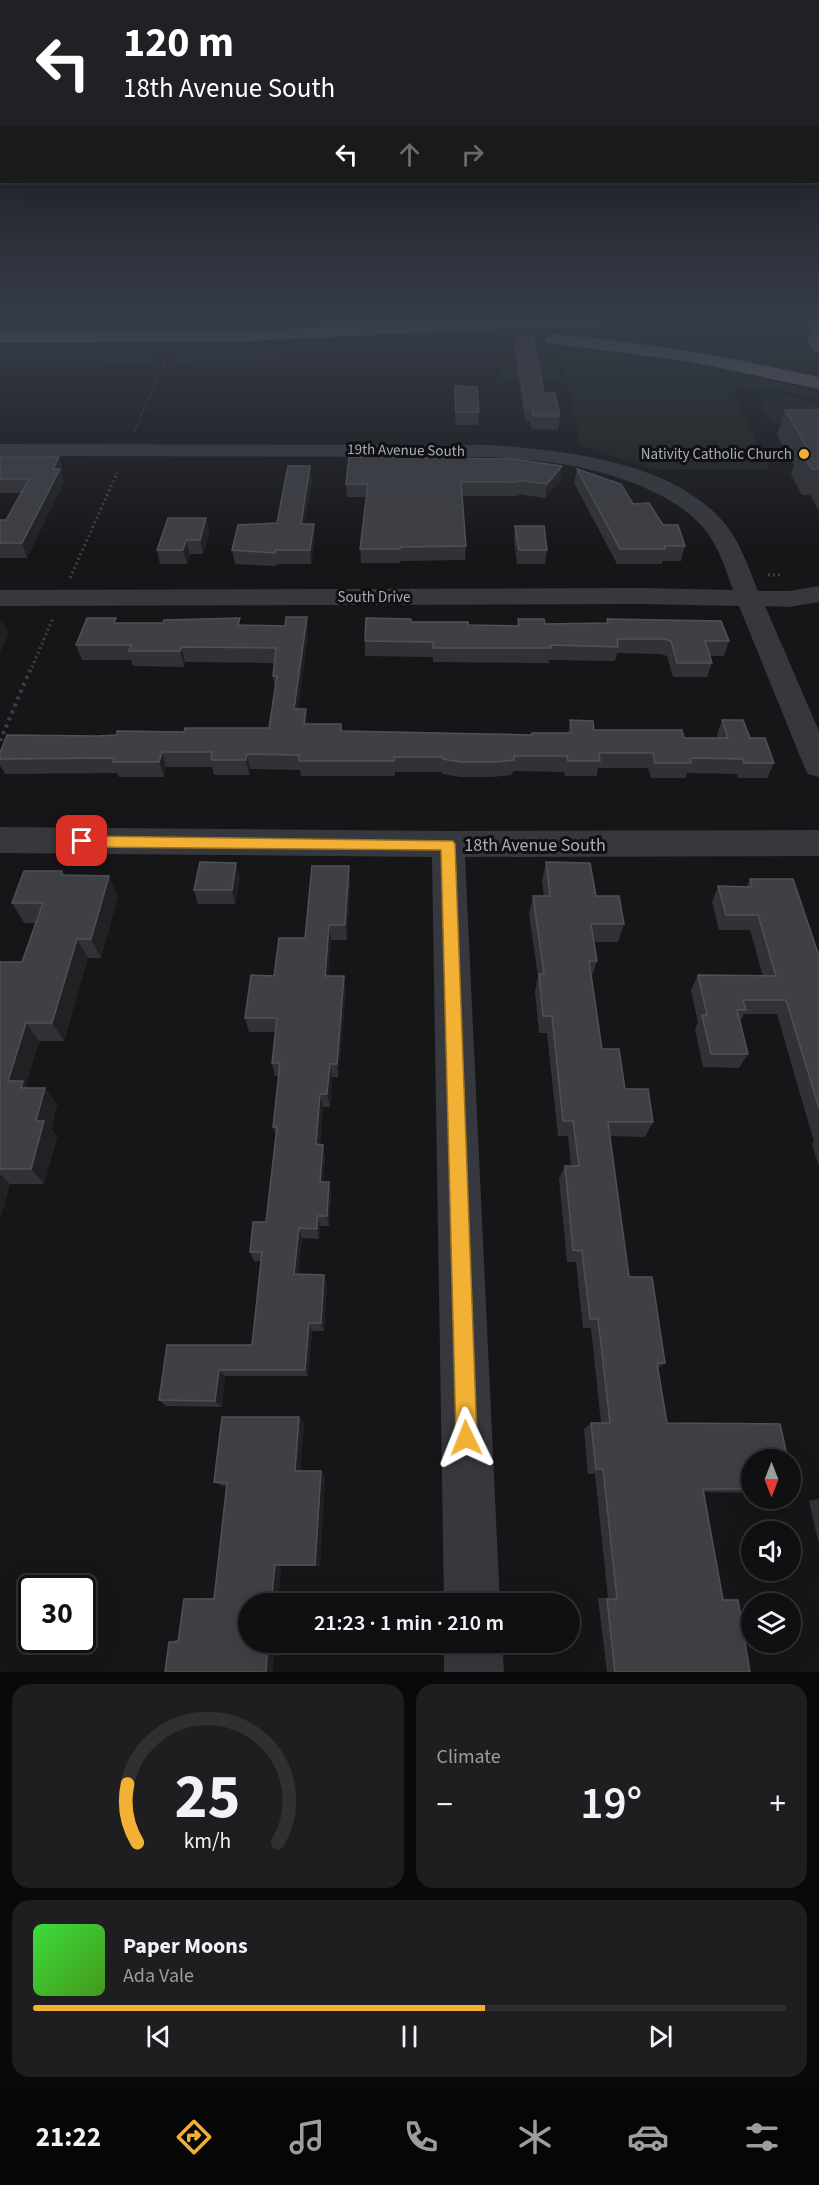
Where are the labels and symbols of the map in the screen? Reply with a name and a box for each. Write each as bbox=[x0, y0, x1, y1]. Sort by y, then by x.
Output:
street label: 19th Avenue South bbox=[347, 439, 465, 462]
place label: Nativity Catholic Church bbox=[641, 444, 792, 465]
marker: Nativity Catholic Church bbox=[797, 447, 811, 461]
street label: South Drive bbox=[337, 587, 411, 608]
pin bbox=[56, 815, 107, 866]
street label: 18th Avenue South bbox=[464, 833, 606, 858]
position arrow bbox=[434, 1406, 498, 1470]
north arrow bbox=[741, 1449, 801, 1509]
speed limit sign: 30 bbox=[18, 1575, 96, 1653]

